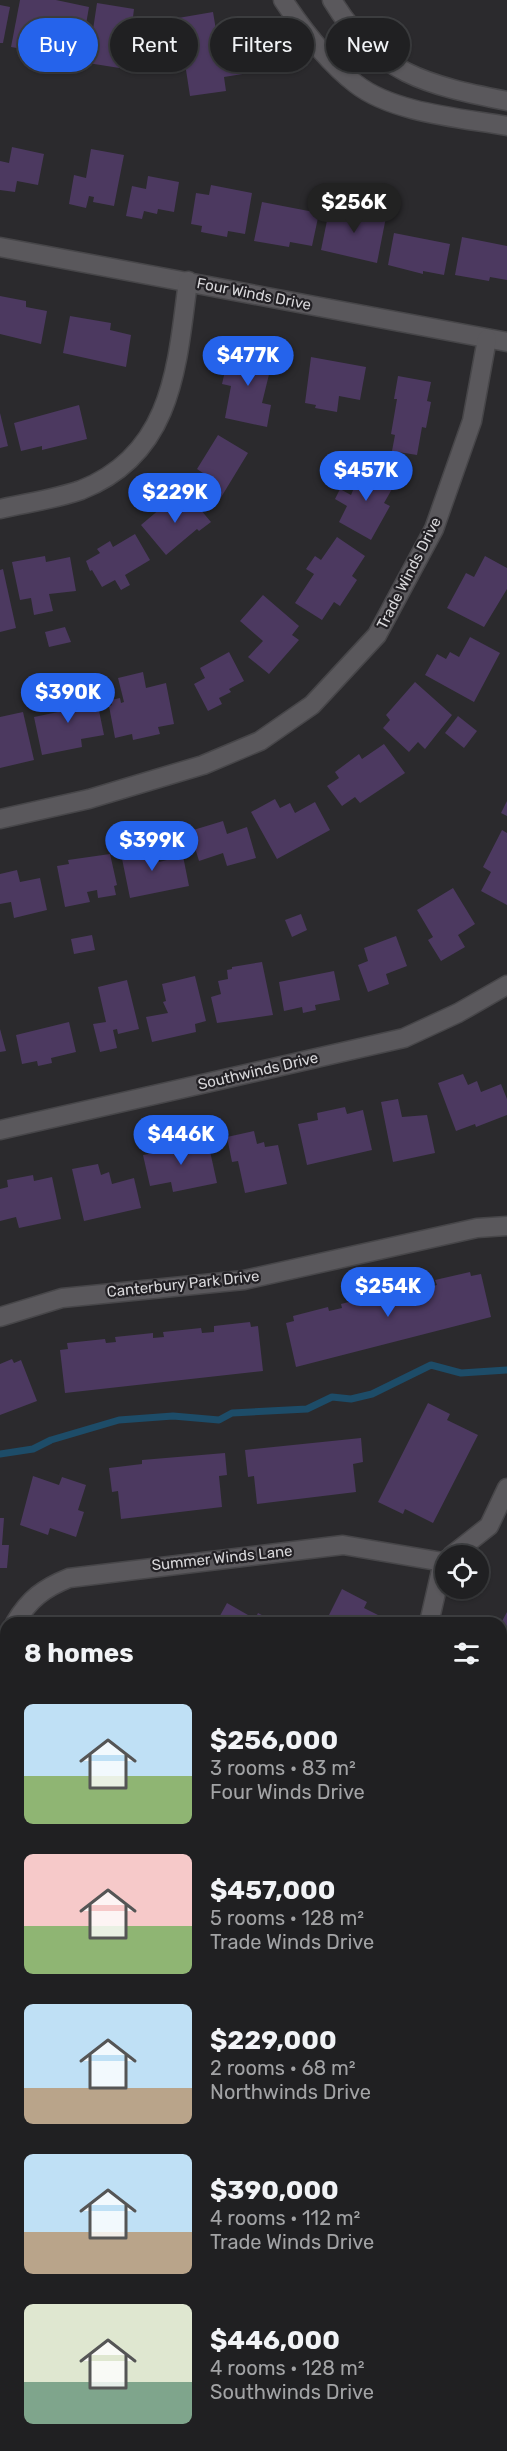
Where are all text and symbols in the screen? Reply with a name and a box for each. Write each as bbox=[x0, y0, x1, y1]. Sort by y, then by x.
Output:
chip: Buy bbox=[18, 18, 98, 72]
chip: Rent bbox=[110, 18, 198, 72]
chip: Filters bbox=[210, 18, 314, 72]
chip: New bbox=[326, 18, 410, 72]
pin: $256K bbox=[312, 183, 396, 234]
text: $256K bbox=[321, 190, 387, 214]
street label: Four Winds Drive bbox=[195, 274, 313, 314]
pin: $477K bbox=[206, 336, 290, 387]
text: $477K bbox=[217, 343, 279, 367]
pin: $457K bbox=[324, 451, 408, 502]
text: $457K bbox=[334, 458, 398, 482]
pin: $229K bbox=[133, 473, 217, 524]
text: $229K bbox=[142, 480, 208, 504]
street label: Trade Winds Drive bbox=[373, 514, 445, 632]
pin: $390K bbox=[26, 673, 110, 724]
text: $390K bbox=[35, 680, 101, 704]
pin: $399K bbox=[110, 821, 194, 872]
text: $399K bbox=[119, 828, 185, 852]
street label: Southwinds Drive bbox=[196, 1048, 320, 1094]
pin: $446K bbox=[139, 1115, 223, 1166]
text: $446K bbox=[148, 1122, 214, 1146]
street label: Canterbury Park Drive bbox=[106, 1267, 260, 1301]
pin: $254K bbox=[346, 1267, 430, 1318]
text: $254K bbox=[355, 1274, 421, 1298]
street label: Summer Winds Lane bbox=[151, 1542, 293, 1574]
map controls bbox=[435, 1545, 489, 1599]
button: locate bbox=[435, 1545, 489, 1599]
icon: filters bbox=[450, 1637, 483, 1670]
text: 8 homes bbox=[24, 1638, 134, 1669]
text: $256,000 bbox=[210, 1725, 338, 1756]
icon: home bbox=[72, 1728, 144, 1800]
text: 3 rooms · 83 m² bbox=[210, 1756, 356, 1780]
text: Four Winds Drive bbox=[210, 1780, 365, 1804]
text: $457,000 bbox=[210, 1875, 335, 1906]
icon: home bbox=[72, 1878, 144, 1950]
text: 5 rooms · 128 m² bbox=[210, 1906, 364, 1930]
text: Trade Winds Drive bbox=[210, 1930, 374, 1954]
text: $229,000 bbox=[210, 2025, 337, 2056]
icon: home bbox=[72, 2028, 144, 2100]
text: 2 rooms · 68 m² bbox=[210, 2056, 356, 2080]
text: Northwinds Drive bbox=[210, 2080, 371, 2104]
text: $390,000 bbox=[210, 2175, 339, 2206]
icon: home bbox=[72, 2178, 144, 2250]
text: 4 rooms · 112 m² bbox=[210, 2206, 360, 2230]
text: Trade Winds Drive bbox=[210, 2230, 374, 2254]
text: $446,000 bbox=[210, 2325, 340, 2356]
icon: home bbox=[72, 2328, 144, 2400]
text: 4 rooms · 128 m² bbox=[210, 2356, 365, 2380]
text: Southwinds Drive bbox=[210, 2380, 374, 2404]

